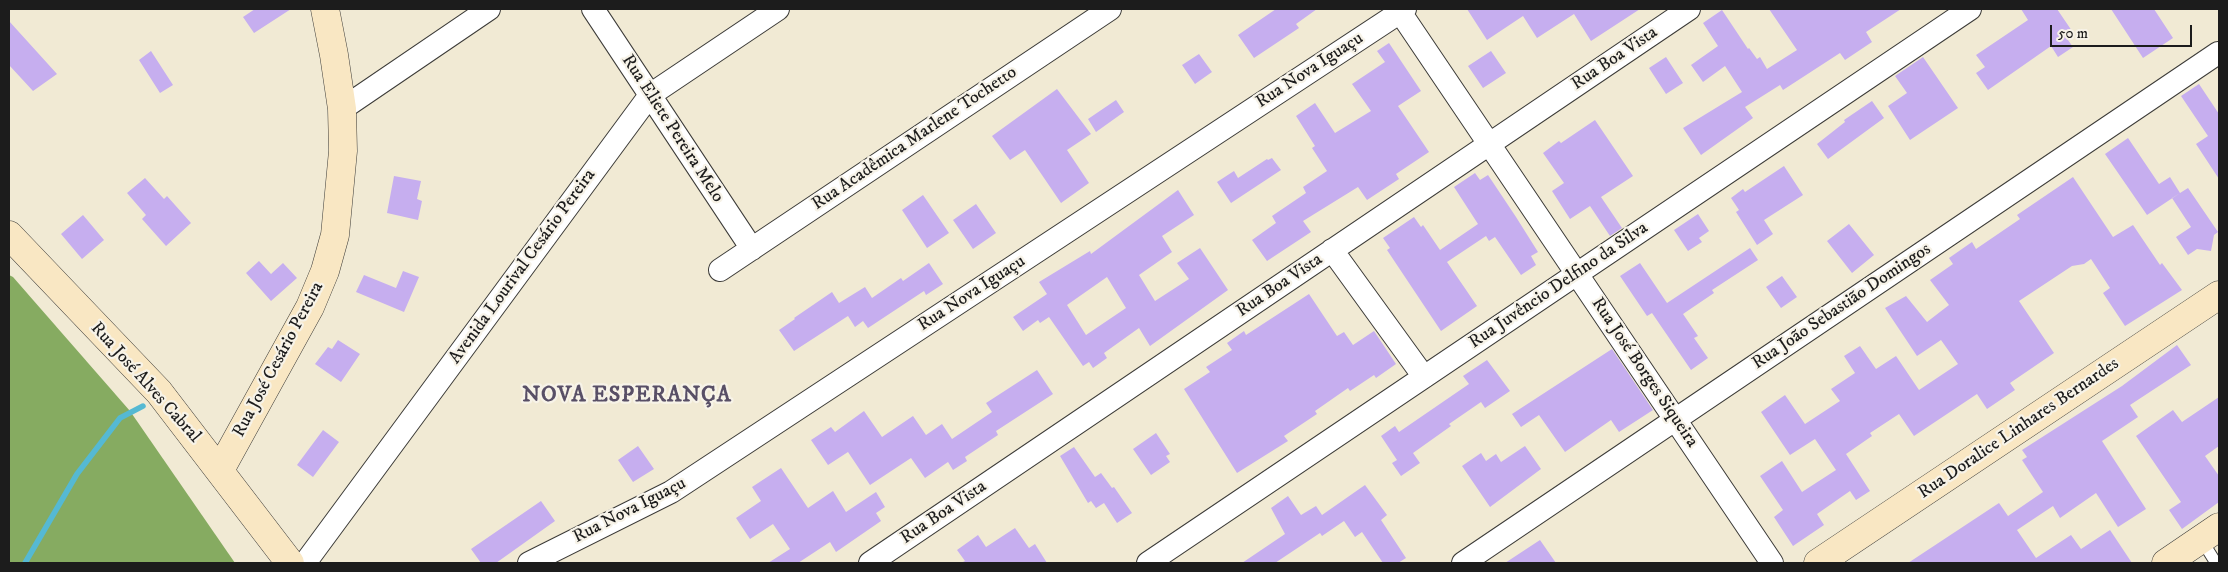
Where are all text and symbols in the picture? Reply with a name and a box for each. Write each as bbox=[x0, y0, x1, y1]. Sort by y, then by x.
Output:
scale bar bbox=[2053, 15, 2196, 47]
street label: Rua Boa Vista bbox=[1568, 22, 1662, 96]
text: 50 m bbox=[2058, 24, 2088, 43]
street label: Rua Nova Iguaçu bbox=[1252, 28, 1368, 114]
street label: Rua Eliete Pereira Melo bbox=[616, 51, 728, 207]
street label: Rua Acadêmica Marlene Tochetto bbox=[808, 62, 1022, 216]
street label: Avenida Lourival Cesário Pereira bbox=[445, 165, 601, 369]
street label: Rua Juvêncio Delfino da Silva bbox=[1465, 218, 1653, 354]
street label: Rua João Sebastião Domingos bbox=[1749, 239, 1935, 375]
street label: Rua Boa Vista bbox=[1233, 249, 1327, 323]
street label: Rua Nova Iguaçu bbox=[914, 251, 1030, 337]
street label: Rua José Cesário Pereira bbox=[229, 279, 329, 441]
street label: Rua José Borges Siqueira bbox=[1586, 294, 1702, 452]
street label: Rua José Alves Cabral bbox=[85, 318, 205, 448]
street label: Rua Doralice Linhares Bernardes bbox=[1915, 354, 2123, 504]
district label: NOVA ESPERANÇA bbox=[521, 383, 733, 409]
street label: Rua Nova Iguaçu bbox=[570, 473, 690, 549]
street label: Rua Boa Vista bbox=[897, 476, 991, 550]

